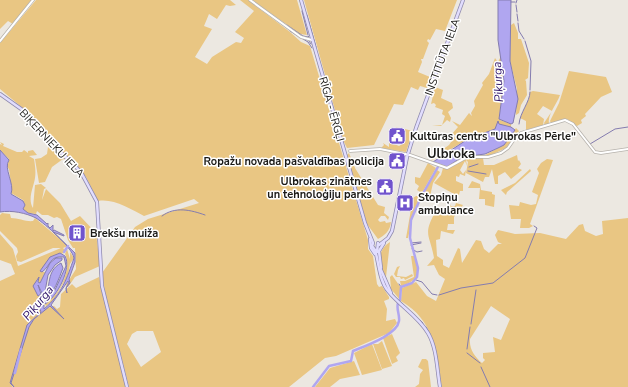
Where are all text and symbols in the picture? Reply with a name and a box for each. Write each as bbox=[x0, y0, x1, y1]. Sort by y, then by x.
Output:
street label: INSTITŪTA IELA bbox=[422, 16, 463, 98]
water label: Piķurga bbox=[489, 61, 507, 103]
street label: RĪGA - ĒRGĻI bbox=[315, 75, 348, 143]
street label: BIĶERNIEKU IELA bbox=[16, 106, 87, 181]
public building icon: Kultūras centrs "Ulbrokas Pērle" bbox=[387, 126, 407, 146]
place label: Kultūras centrs "Ulbrokas Pērle" bbox=[410, 129, 576, 144]
district label: Ulbroka bbox=[427, 145, 475, 163]
public building icon: Ropažu novada pašvaldības policija bbox=[387, 151, 407, 171]
place label: Ropažu novada pašvaldības policija bbox=[203, 154, 384, 169]
place label: Ulbrokas zinātnes un tehnoloģiju parks bbox=[267, 174, 372, 202]
public building icon: Ulbrokas zinātnes un tehnoloģiju parks bbox=[375, 177, 395, 197]
place label: Stopiņu ambulance bbox=[418, 190, 474, 218]
hospital icon: Stopiņu ambulance bbox=[395, 193, 415, 213]
building icon: Brekšu muiža bbox=[67, 223, 87, 243]
place label: Brekšu muiža bbox=[90, 226, 158, 241]
water label: Piķurga bbox=[19, 282, 57, 324]

